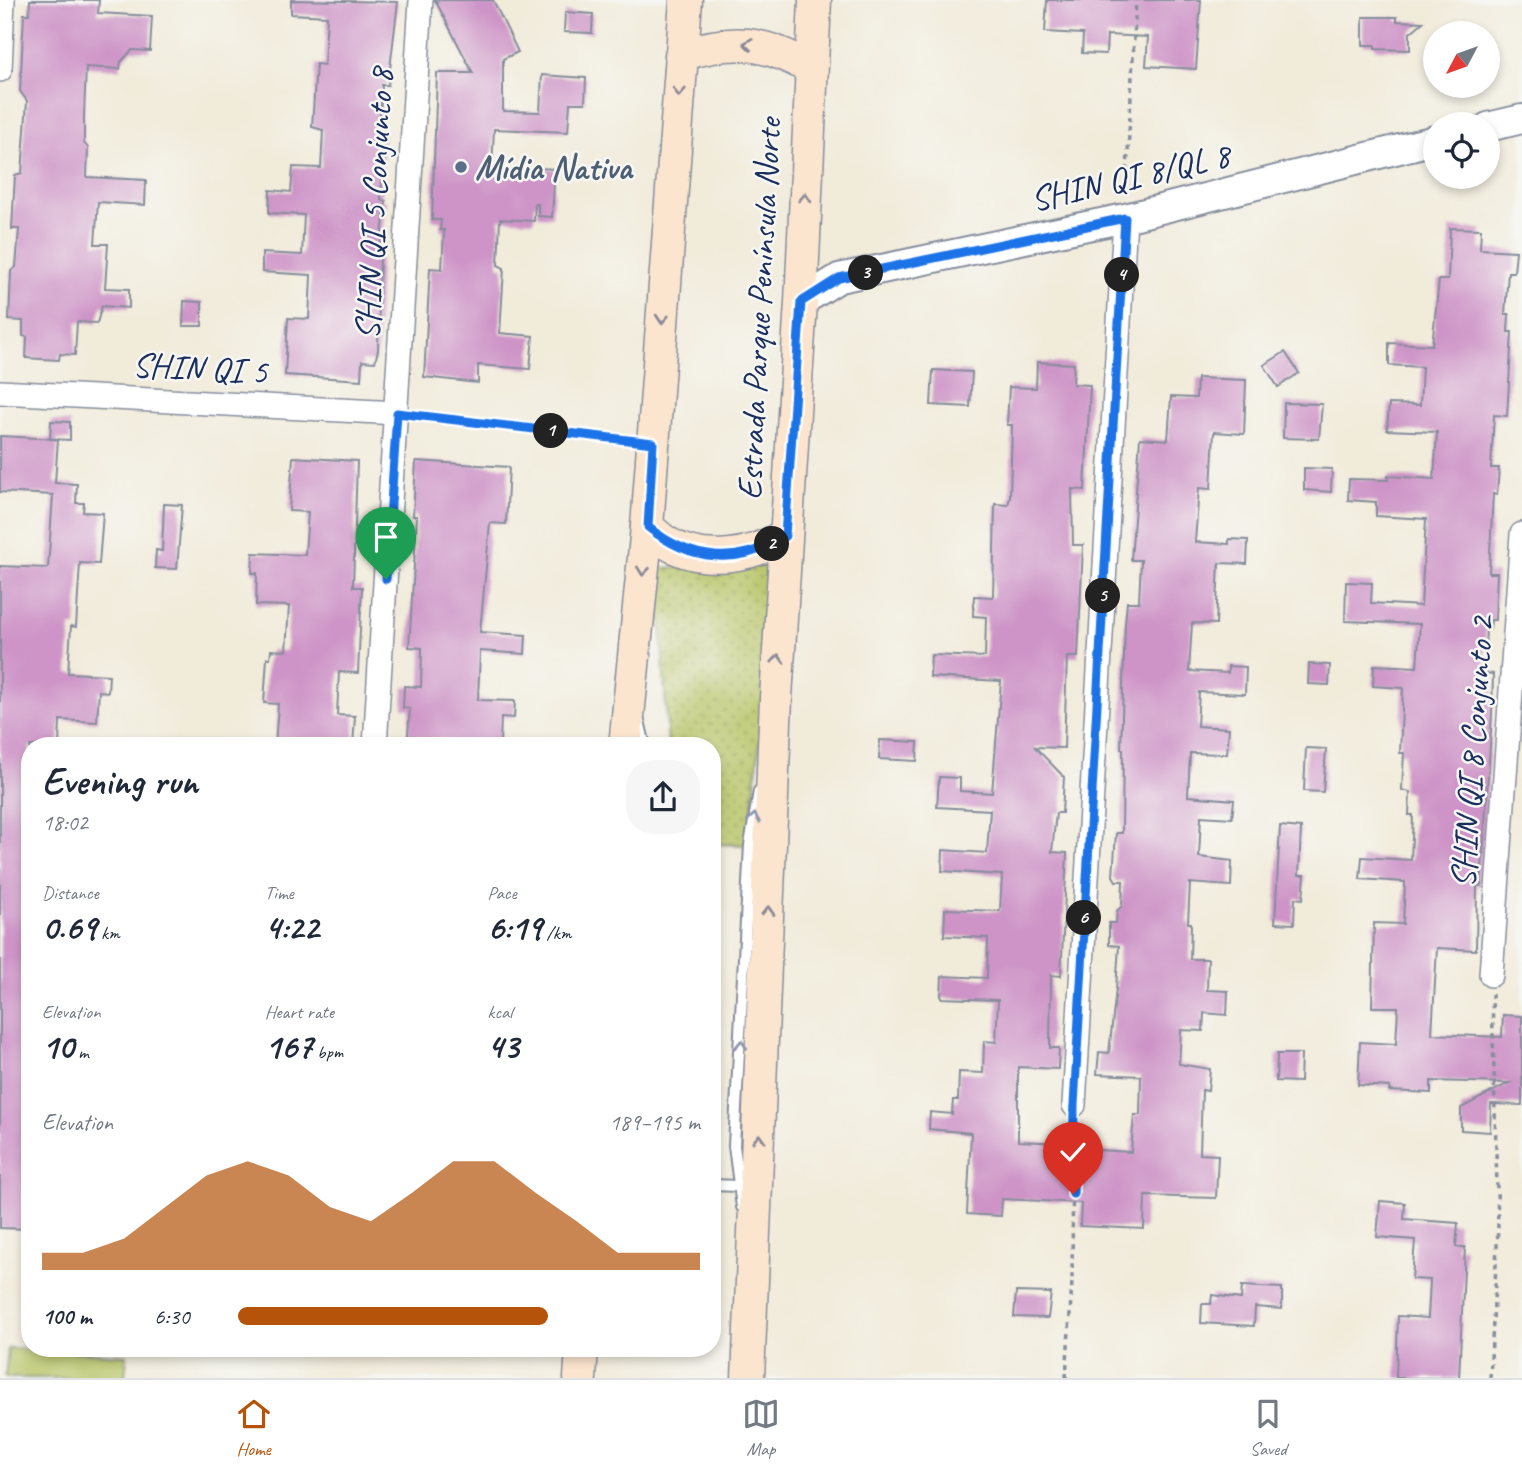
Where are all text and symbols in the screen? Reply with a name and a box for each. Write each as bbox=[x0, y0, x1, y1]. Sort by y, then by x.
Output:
north arrow bbox=[1423, 21, 1500, 98]
map controls bbox=[1423, 21, 1500, 189]
one-way arrow bbox=[742, 37, 754, 52]
street label: SHIN QI 5 Conjunto 8 bbox=[344, 64, 404, 341]
one-way arrow bbox=[671, 87, 686, 98]
button: locate bbox=[1423, 112, 1500, 189]
street label: Estrada Parque Península Norte bbox=[727, 115, 792, 501]
street label: SHIN QI 8/QL 8 bbox=[1026, 132, 1237, 222]
place label: Mídia Nativa bbox=[475, 145, 634, 190]
marker: Mídia Nativa bbox=[453, 159, 469, 175]
one-way arrow bbox=[797, 193, 812, 204]
pin: 3 bbox=[848, 256, 884, 290]
pin: 4 bbox=[1104, 258, 1140, 292]
text: 3 bbox=[861, 260, 870, 284]
text: 4 bbox=[1117, 262, 1126, 286]
one-way arrow bbox=[655, 314, 670, 325]
street label: SHIN QI 5 bbox=[132, 342, 271, 394]
pin: 1 bbox=[534, 414, 568, 448]
text: 1 bbox=[546, 418, 555, 442]
pin bbox=[356, 507, 416, 579]
icon: arrive bbox=[367, 518, 405, 556]
pin: 2 bbox=[754, 526, 790, 562]
text: 2 bbox=[767, 531, 776, 555]
one-way arrow bbox=[636, 565, 651, 576]
pin: 5 bbox=[1086, 578, 1120, 614]
text: 5 bbox=[1098, 583, 1107, 607]
street label: SHIN QI 8 Conjunto 2 bbox=[1440, 612, 1504, 889]
one-way arrow bbox=[771, 654, 786, 665]
text: Evening run bbox=[42, 758, 198, 805]
button: share bbox=[626, 760, 700, 834]
text: 18:02 bbox=[42, 808, 88, 837]
one-way arrow bbox=[746, 812, 761, 824]
text: Distance bbox=[42, 881, 99, 905]
text: Time bbox=[265, 881, 294, 905]
text: Pace bbox=[487, 881, 517, 905]
pin: 6 bbox=[1066, 900, 1102, 936]
text: 0.69 bbox=[42, 905, 97, 950]
text: 4:22 bbox=[265, 905, 319, 950]
text: 6:19 bbox=[487, 905, 542, 950]
one-way arrow bbox=[760, 905, 775, 916]
text: 6 bbox=[1079, 905, 1088, 929]
text: km bbox=[97, 921, 120, 945]
text: /km bbox=[542, 921, 571, 945]
text: Elevation bbox=[42, 1000, 100, 1024]
text: Heart rate bbox=[265, 1000, 334, 1024]
text: kcal bbox=[487, 1000, 512, 1024]
text: 10 bbox=[42, 1024, 74, 1069]
text: 167 bbox=[265, 1024, 313, 1069]
text: 43 bbox=[487, 1024, 519, 1069]
one-way arrow bbox=[733, 1039, 748, 1050]
text: m bbox=[74, 1040, 89, 1064]
text: bpm bbox=[313, 1040, 343, 1064]
text: Elevation bbox=[42, 1108, 113, 1137]
text: 189–195 m bbox=[609, 1108, 700, 1137]
pin bbox=[1043, 1122, 1103, 1194]
one-way arrow bbox=[751, 1133, 766, 1144]
icon: check bbox=[1054, 1133, 1092, 1171]
text: 100 m bbox=[42, 1302, 92, 1331]
text: 6:30 bbox=[154, 1302, 190, 1331]
tab: Home bbox=[235, 1395, 273, 1461]
tab: Map bbox=[742, 1395, 780, 1461]
tab: Saved bbox=[1249, 1395, 1287, 1461]

